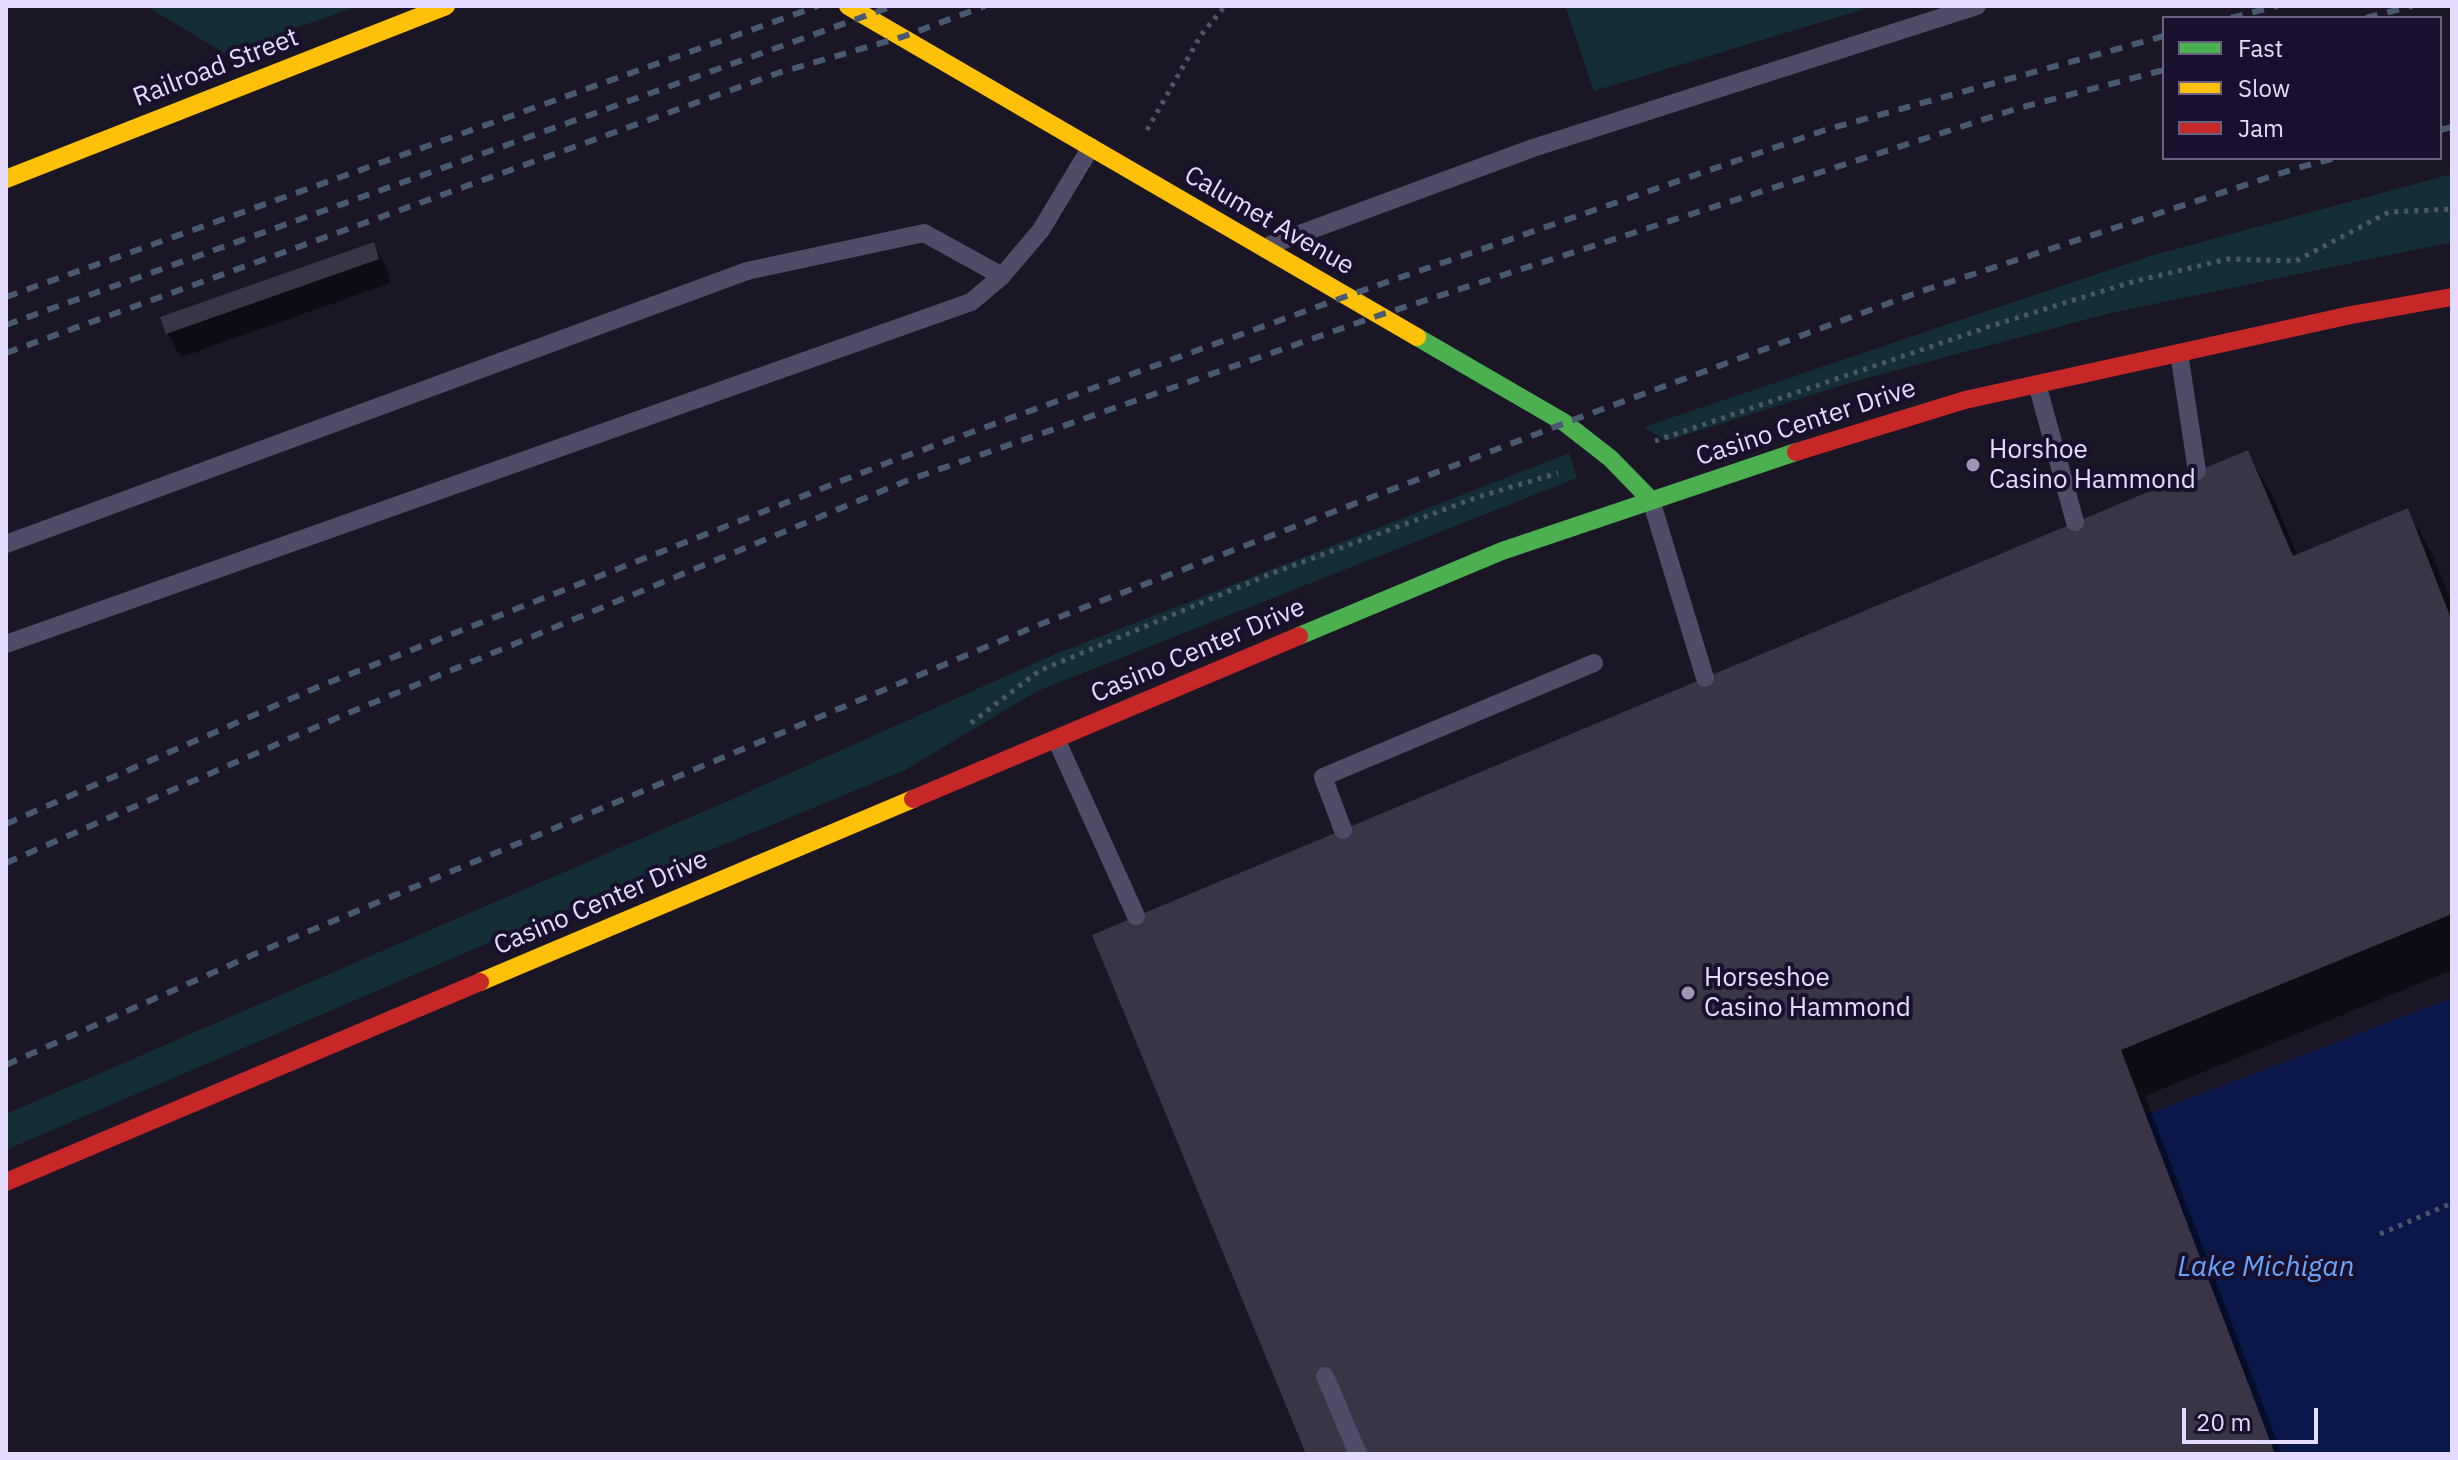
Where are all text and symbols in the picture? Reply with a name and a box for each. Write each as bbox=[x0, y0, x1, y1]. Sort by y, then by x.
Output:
legend bbox=[2162, 16, 2442, 160]
street label: Railroad Street bbox=[129, 22, 303, 114]
text: Fast bbox=[2238, 32, 2283, 64]
text: Slow bbox=[2238, 72, 2290, 104]
text: Jam bbox=[2238, 112, 2284, 144]
street label: Calumet Avenue bbox=[1179, 160, 1359, 282]
street label: Casino Center Drive bbox=[1692, 373, 1920, 473]
place label: Horshoe Casino Hammond bbox=[1989, 434, 2196, 496]
marker: Horshoe Casino Hammond bbox=[1964, 456, 1982, 474]
street label: Casino Center Drive bbox=[1086, 592, 1310, 710]
street label: Casino Center Drive bbox=[489, 844, 713, 962]
place label: Horseshoe Casino Hammond bbox=[1704, 962, 1911, 1024]
marker: Horseshoe Casino Hammond bbox=[1679, 984, 1697, 1002]
water label: Lake Michigan bbox=[2178, 1251, 2354, 1285]
scale bar bbox=[2186, 1392, 2322, 1442]
text: 20 m bbox=[2196, 1406, 2251, 1438]

